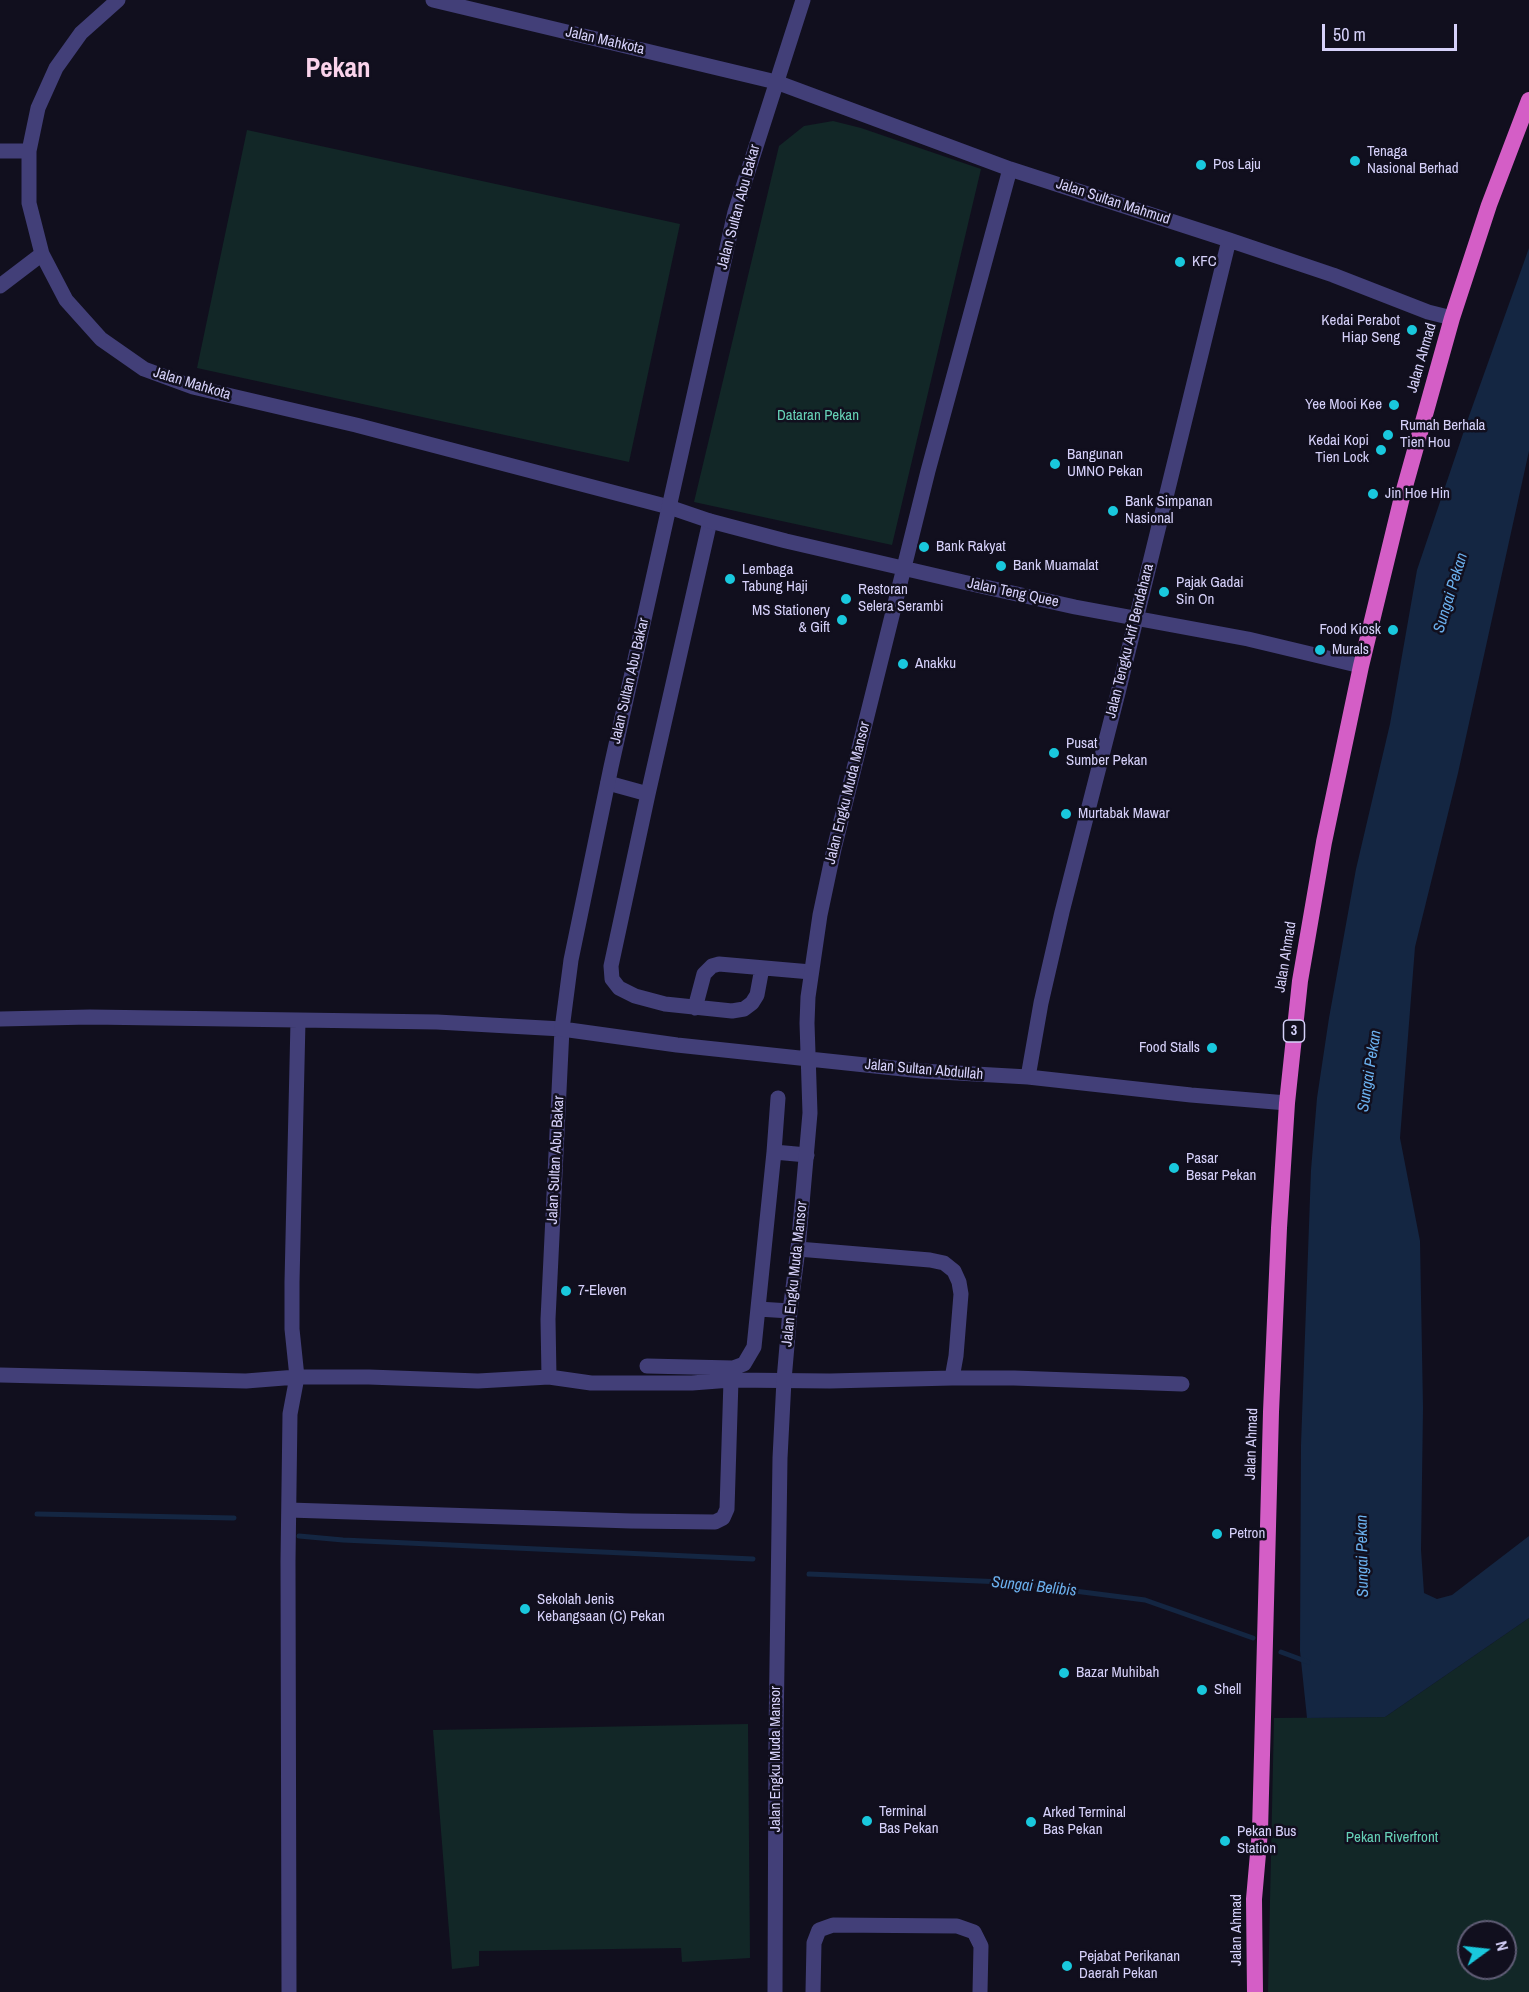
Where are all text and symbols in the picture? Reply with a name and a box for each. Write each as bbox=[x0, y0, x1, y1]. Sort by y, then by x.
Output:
scale bar bbox=[1325, 12, 1460, 50]
text: 50 m bbox=[1333, 22, 1366, 47]
street label: Jalan Mahkota bbox=[564, 23, 646, 59]
district label: Pekan bbox=[305, 54, 371, 86]
street label: Jalan Sultan Abu Bakar bbox=[714, 143, 764, 271]
place label: Tenaga Nasional Berhad bbox=[1367, 143, 1459, 178]
marker: Tenaga Nasional Berhad bbox=[1348, 154, 1362, 168]
place label: Pos Laju bbox=[1213, 156, 1261, 174]
marker: Pos Laju bbox=[1194, 158, 1208, 172]
street label: Jalan Sultan Mahmud bbox=[1054, 175, 1172, 229]
place label: KFC bbox=[1192, 253, 1217, 271]
marker: KFC bbox=[1173, 255, 1187, 269]
place label: Kedai Perabot Hiap Seng bbox=[1321, 312, 1400, 347]
street label: Jalan Ahmad bbox=[1403, 321, 1441, 395]
marker: Kedai Perabot Hiap Seng bbox=[1405, 323, 1419, 337]
street label: Jalan Mahkota bbox=[151, 364, 233, 404]
place label: Yee Mooi Kee bbox=[1305, 396, 1382, 414]
marker: Yee Mooi Kee bbox=[1387, 398, 1401, 412]
park label: Dataran Pekan bbox=[777, 407, 859, 425]
place label: Rumah Berhala Tien Hou bbox=[1400, 417, 1485, 452]
marker: Rumah Berhala Tien Hou bbox=[1381, 428, 1395, 442]
place label: Kedai Kopi Tien Lock bbox=[1308, 432, 1369, 467]
marker: Kedai Kopi Tien Lock bbox=[1374, 443, 1388, 457]
place label: Bangunan UMNO Pekan bbox=[1067, 446, 1143, 481]
marker: Bangunan UMNO Pekan bbox=[1048, 457, 1062, 471]
place label: Jin Hoe Hin bbox=[1385, 485, 1450, 503]
marker: Jin Hoe Hin bbox=[1366, 487, 1380, 501]
place label: Bank Simpanan Nasional bbox=[1125, 493, 1213, 528]
marker: Bank Simpanan Nasional bbox=[1106, 504, 1120, 518]
place label: Bank Rakyat bbox=[936, 538, 1006, 556]
marker: Bank Rakyat bbox=[917, 540, 931, 554]
water label: Sungai Pekan bbox=[1430, 551, 1472, 635]
place label: Bank Muamalat bbox=[1013, 557, 1098, 575]
marker: Bank Muamalat bbox=[994, 559, 1008, 573]
place label: Lembaga Tabung Haji bbox=[742, 561, 808, 596]
street label: Jalan Tengku Arif Bendahara bbox=[1102, 562, 1158, 720]
marker: Lembaga Tabung Haji bbox=[723, 572, 737, 586]
place label: Pajak Gadai Sin On bbox=[1176, 574, 1244, 609]
street label: Jalan Teng Quee bbox=[966, 575, 1060, 611]
place label: Restoran Selera Serambi bbox=[858, 581, 943, 616]
marker: Pajak Gadai Sin On bbox=[1157, 585, 1171, 599]
marker: Restoran Selera Serambi bbox=[839, 592, 853, 606]
place label: MS Stationery & Gift bbox=[752, 602, 830, 637]
marker: MS Stationery & Gift bbox=[835, 613, 849, 627]
street label: Jalan Sultan Abu Bakar bbox=[607, 616, 653, 746]
place label: Food Kiosk bbox=[1319, 621, 1381, 639]
marker: Food Kiosk bbox=[1386, 623, 1400, 637]
place label: Murals bbox=[1332, 641, 1369, 659]
marker: Murals bbox=[1313, 643, 1327, 657]
place label: Anakku bbox=[915, 655, 956, 673]
marker: Anakku bbox=[896, 657, 910, 671]
street label: Jalan Engku Muda Mansor bbox=[822, 720, 874, 866]
place label: Pusat Sumber Pekan bbox=[1066, 735, 1147, 770]
marker: Pusat Sumber Pekan bbox=[1047, 746, 1061, 760]
place label: Murtabak Mawar bbox=[1078, 805, 1170, 823]
marker: Murtabak Mawar bbox=[1059, 807, 1073, 821]
street label: Jalan Ahmad bbox=[1271, 920, 1301, 994]
road number: 3 bbox=[1284, 1020, 1304, 1042]
water label: Sungai Pekan bbox=[1354, 1029, 1386, 1113]
place label: Food Stalls bbox=[1139, 1039, 1200, 1057]
marker: Food Stalls bbox=[1205, 1041, 1219, 1055]
street label: Jalan Sultan Abdullah bbox=[864, 1056, 984, 1084]
street label: Jalan Sultan Abu Bakar bbox=[544, 1095, 568, 1225]
place label: Pasar Besar Pekan bbox=[1186, 1150, 1256, 1185]
marker: Pasar Besar Pekan bbox=[1167, 1161, 1181, 1175]
street label: Jalan Engku Muda Mansor bbox=[778, 1200, 812, 1348]
place label: 7-Eleven bbox=[578, 1282, 627, 1300]
marker: 7-Eleven bbox=[559, 1284, 573, 1298]
street label: Jalan Ahmad bbox=[1242, 1408, 1262, 1480]
water label: Sungai Pekan bbox=[1353, 1515, 1373, 1597]
place label: Petron bbox=[1229, 1525, 1265, 1543]
marker: Petron bbox=[1210, 1527, 1224, 1541]
water label: Sungai Belibis bbox=[991, 1573, 1077, 1601]
place label: Sekolah Jenis Kebangsaan (C) Pekan bbox=[537, 1591, 665, 1626]
marker: Sekolah Jenis Kebangsaan (C) Pekan bbox=[518, 1602, 532, 1616]
place label: Bazar Muhibah bbox=[1076, 1664, 1159, 1682]
marker: Bazar Muhibah bbox=[1057, 1666, 1071, 1680]
place label: Shell bbox=[1214, 1681, 1241, 1699]
marker: Shell bbox=[1195, 1683, 1209, 1697]
street label: Jalan Engku Muda Mansor bbox=[767, 1686, 785, 1832]
place label: Terminal Bas Pekan bbox=[879, 1803, 938, 1838]
place label: Arked Terminal Bas Pekan bbox=[1043, 1804, 1126, 1839]
marker: Terminal Bas Pekan bbox=[860, 1814, 874, 1828]
marker: Arked Terminal Bas Pekan bbox=[1024, 1815, 1038, 1829]
place label: Pekan Bus Station bbox=[1237, 1823, 1296, 1858]
park label: Pekan Riverfront bbox=[1346, 1829, 1438, 1847]
marker: Pekan Bus Station bbox=[1218, 1834, 1232, 1848]
street label: Jalan Ahmad bbox=[1228, 1894, 1246, 1966]
north arrow bbox=[1457, 1920, 1517, 1980]
text: N bbox=[1491, 1938, 1514, 1953]
place label: Pejabat Perikanan Daerah Pekan bbox=[1079, 1948, 1180, 1983]
marker: Pejabat Perikanan Daerah Pekan bbox=[1060, 1959, 1074, 1973]

